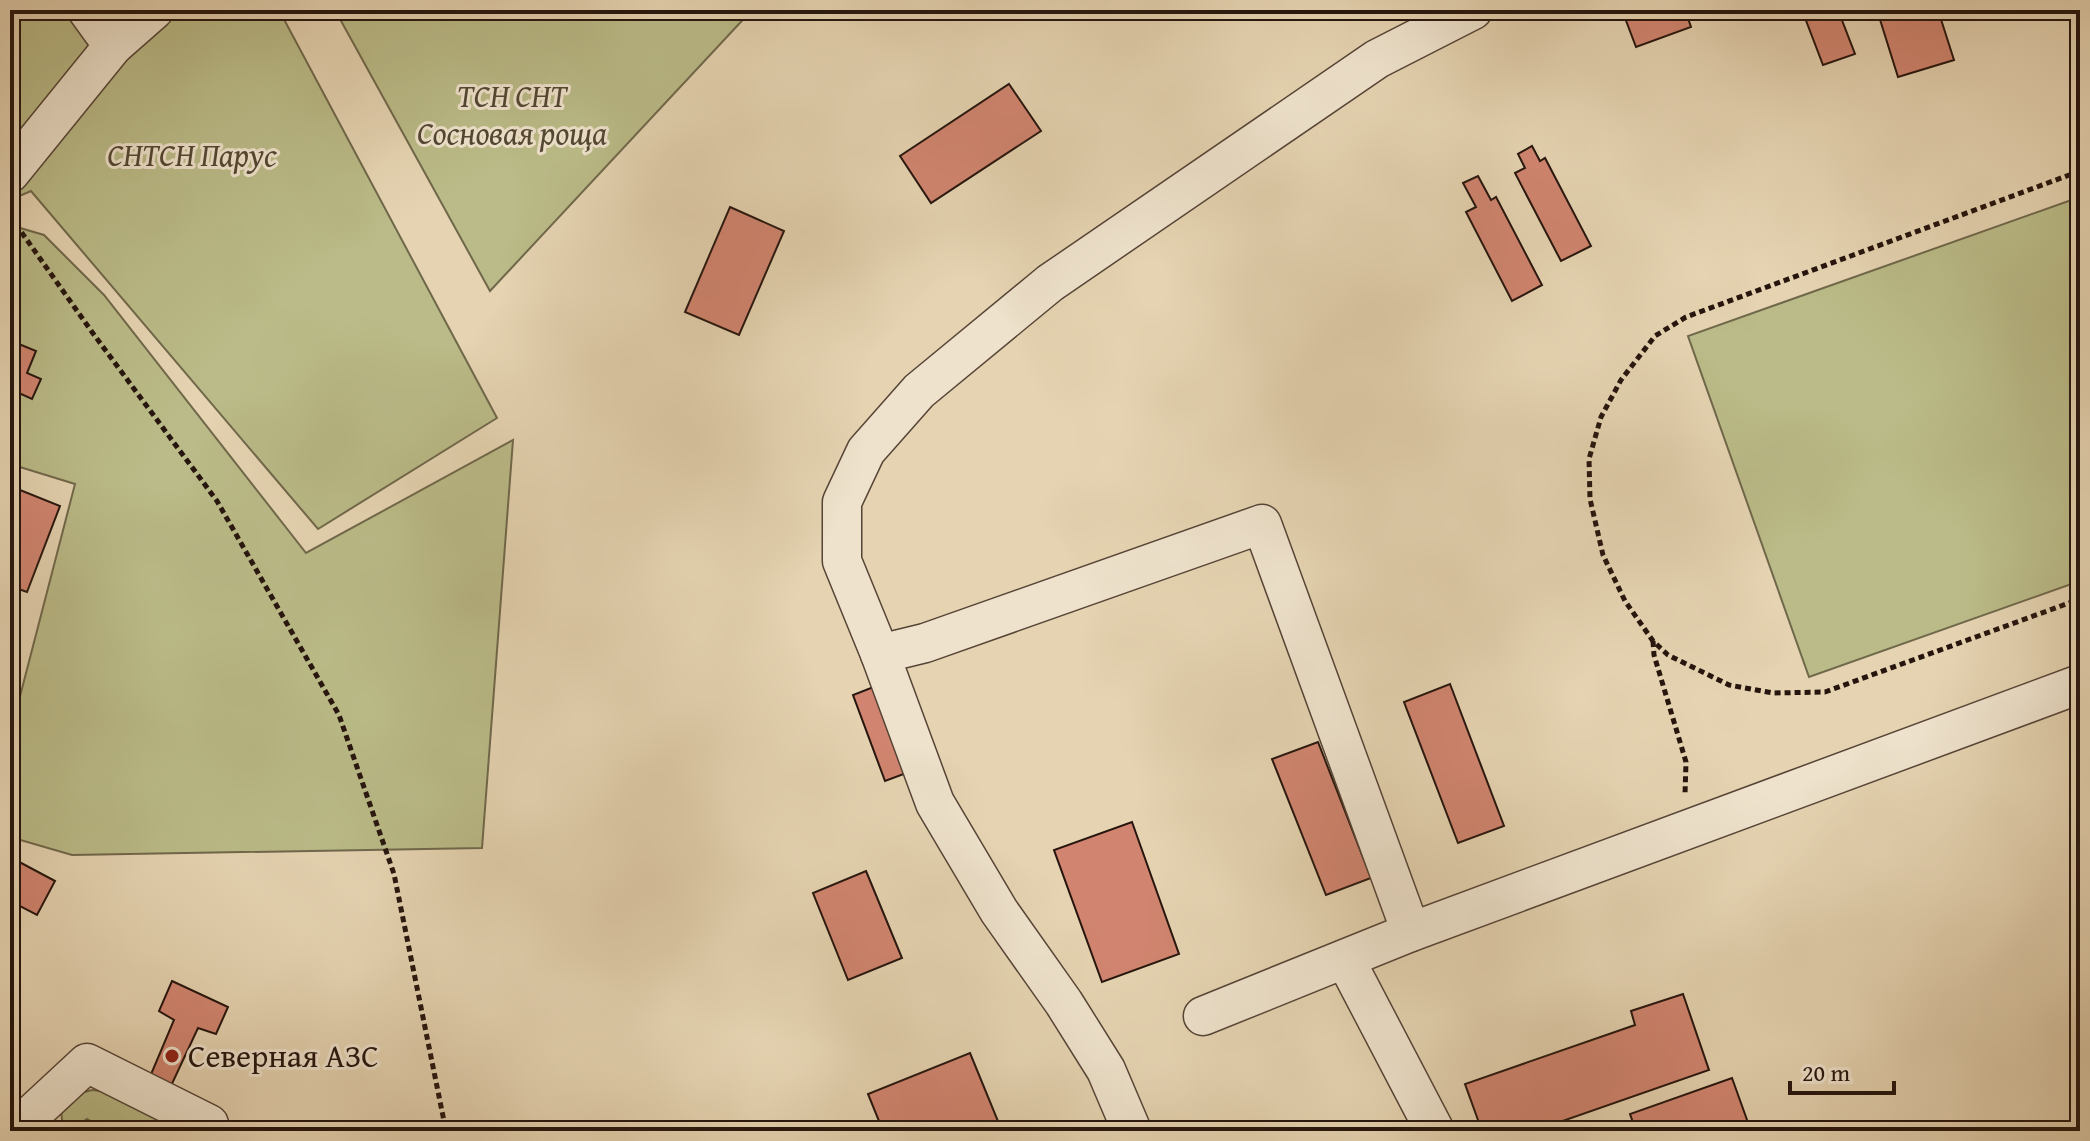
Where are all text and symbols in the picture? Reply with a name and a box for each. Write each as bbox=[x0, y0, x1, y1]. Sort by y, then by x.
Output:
park label: ТСН СНТ Сосновая роща bbox=[417, 72, 607, 156]
park label: СНТСН Парус bbox=[107, 131, 278, 178]
place label: Северная АЗС bbox=[188, 1032, 379, 1079]
scale bar bbox=[1790, 1045, 1894, 1095]
marker: Северная АЗС bbox=[163, 1047, 181, 1065]
text: 20 m bbox=[1802, 1055, 1850, 1090]

